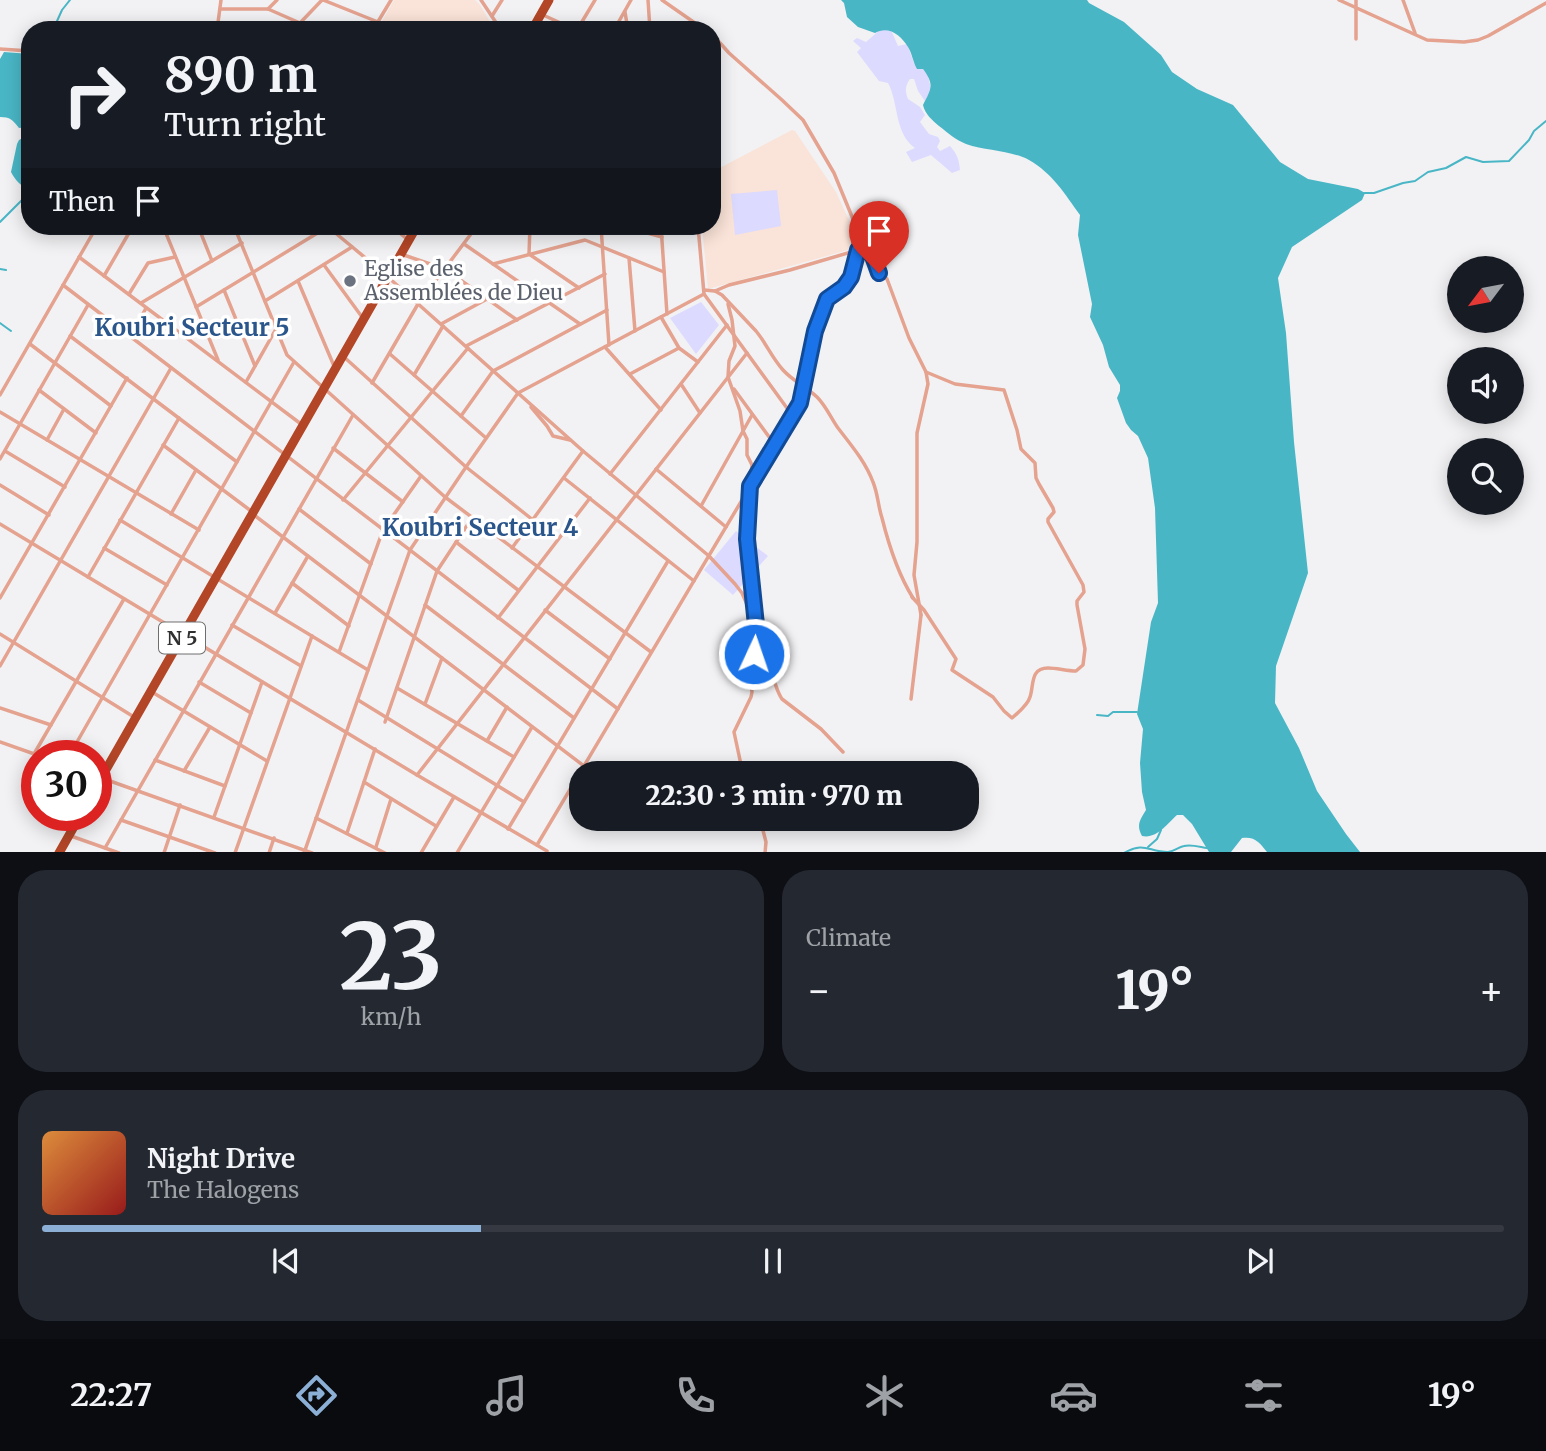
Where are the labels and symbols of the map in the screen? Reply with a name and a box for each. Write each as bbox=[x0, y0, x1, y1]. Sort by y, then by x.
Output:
pin bbox=[849, 201, 909, 273]
place label: Eglise des Assemblées de Dieu bbox=[363, 255, 563, 306]
north arrow bbox=[1447, 256, 1524, 332]
marker: Eglise des Assemblées de Dieu bbox=[342, 273, 358, 289]
district label: Koubri Secteur 5 bbox=[94, 312, 290, 343]
district label: Koubri Secteur 4 bbox=[382, 512, 578, 543]
position arrow bbox=[717, 617, 791, 691]
road number: N 5 bbox=[159, 622, 205, 653]
speed limit sign: 30 bbox=[21, 740, 112, 831]

